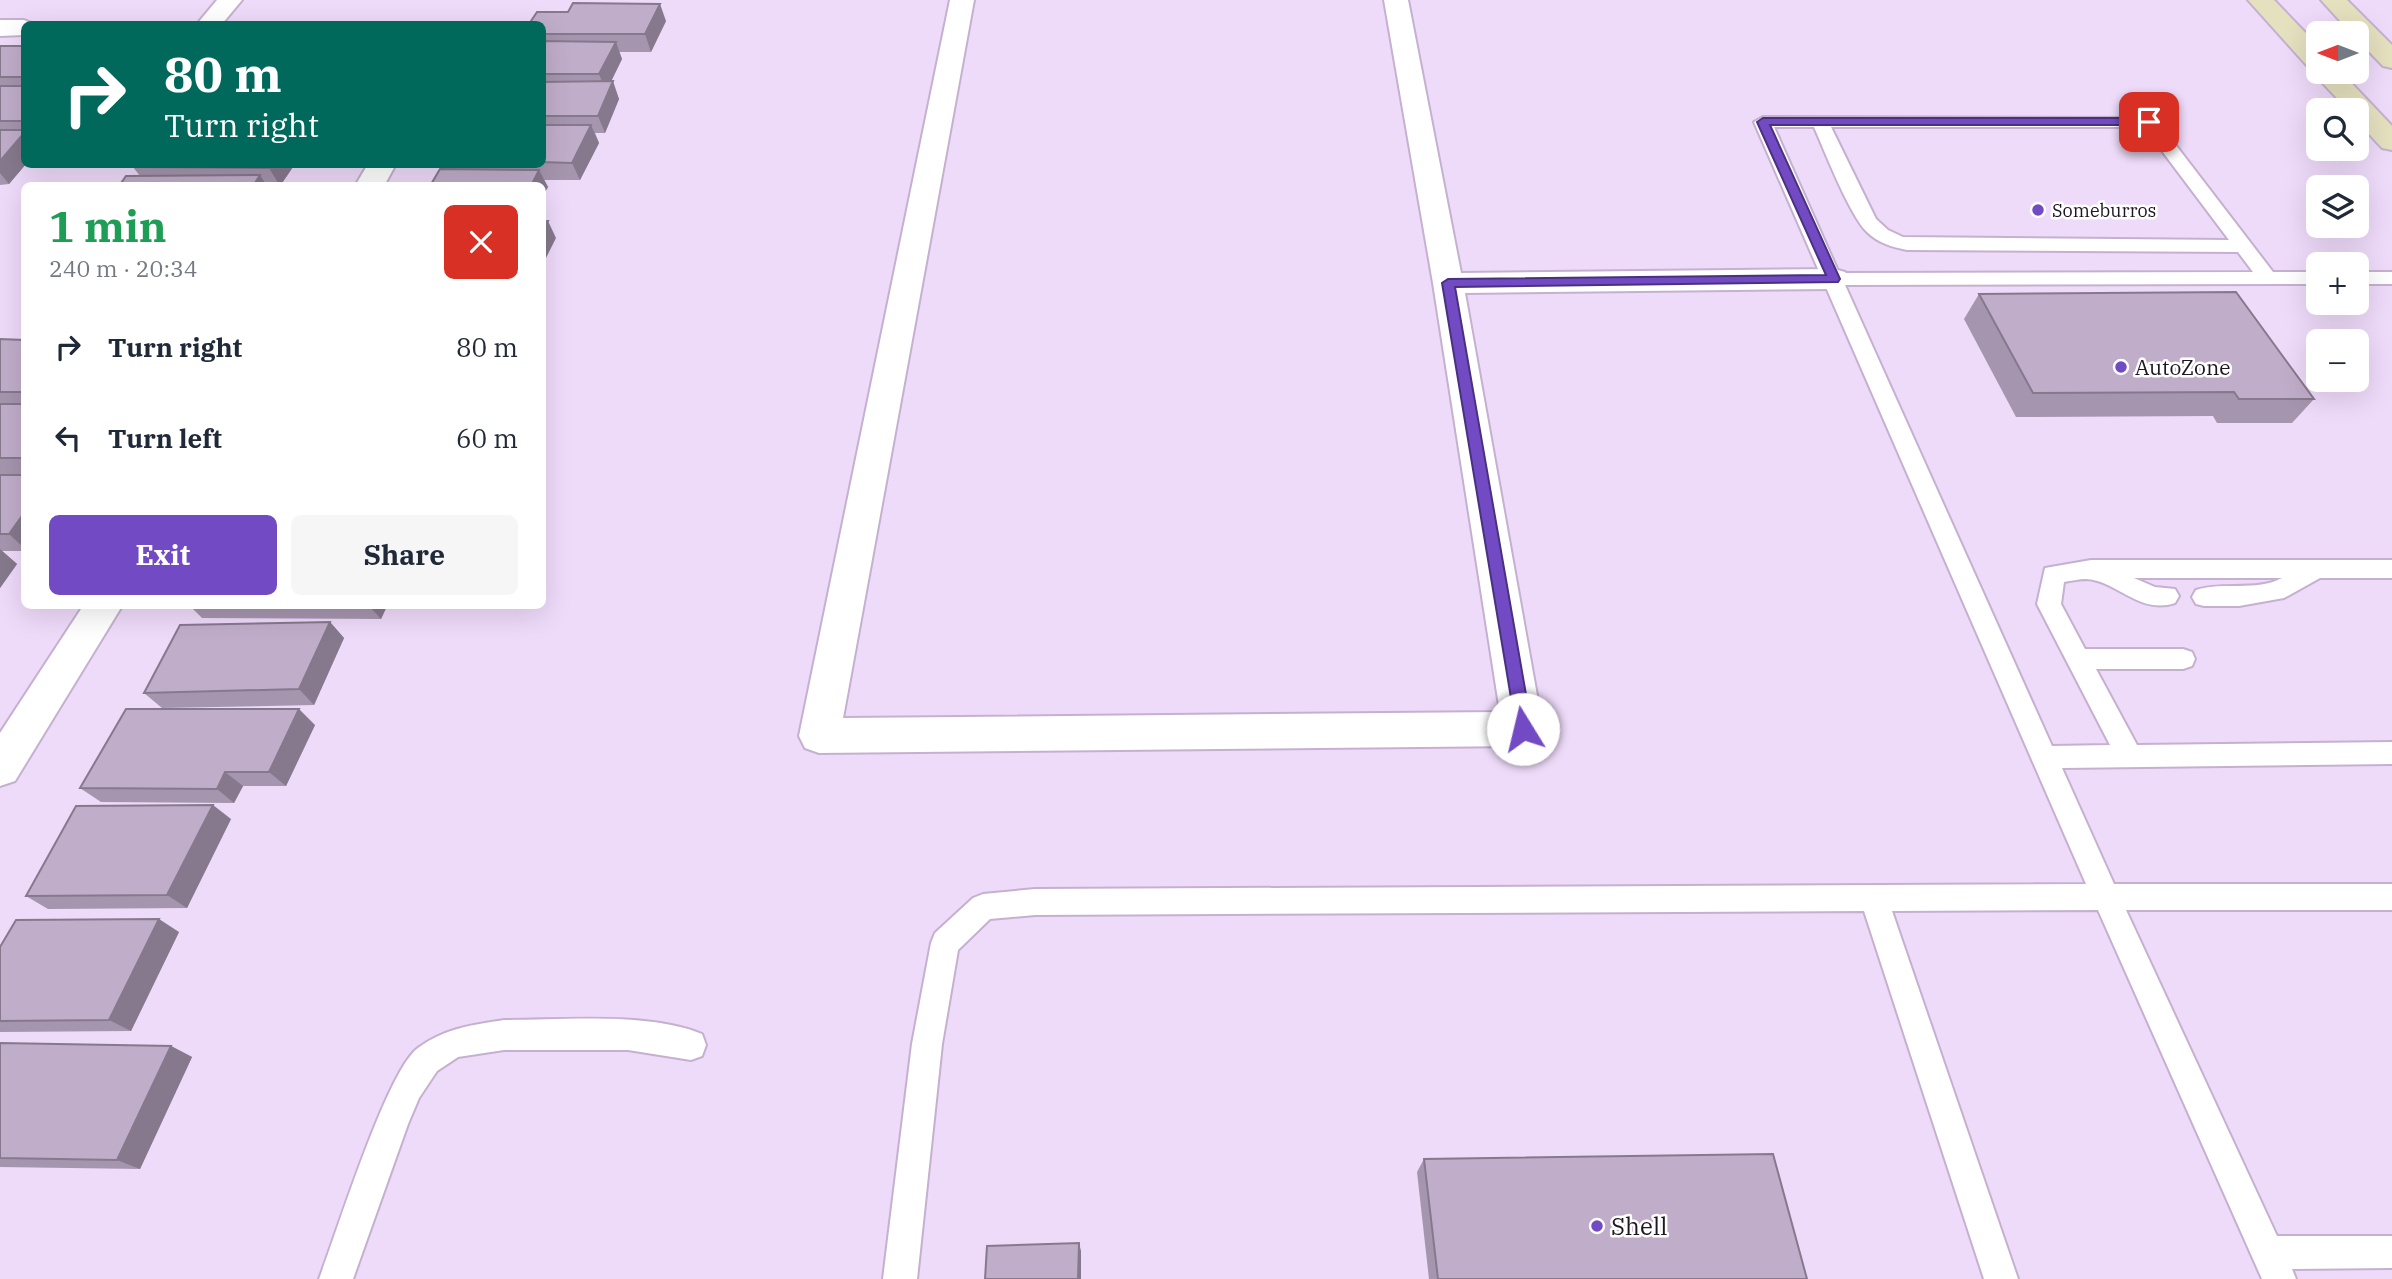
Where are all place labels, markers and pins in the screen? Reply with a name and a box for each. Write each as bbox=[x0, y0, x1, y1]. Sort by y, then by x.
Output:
pin bbox=[2119, 92, 2179, 152]
place label: Someburros bbox=[2052, 199, 2156, 222]
marker: Someburros bbox=[2030, 202, 2046, 218]
place label: AutoZone bbox=[2135, 353, 2231, 381]
marker: AutoZone bbox=[2113, 359, 2129, 375]
place label: Shell bbox=[1611, 1210, 1667, 1242]
marker: Shell bbox=[1589, 1218, 1605, 1234]

